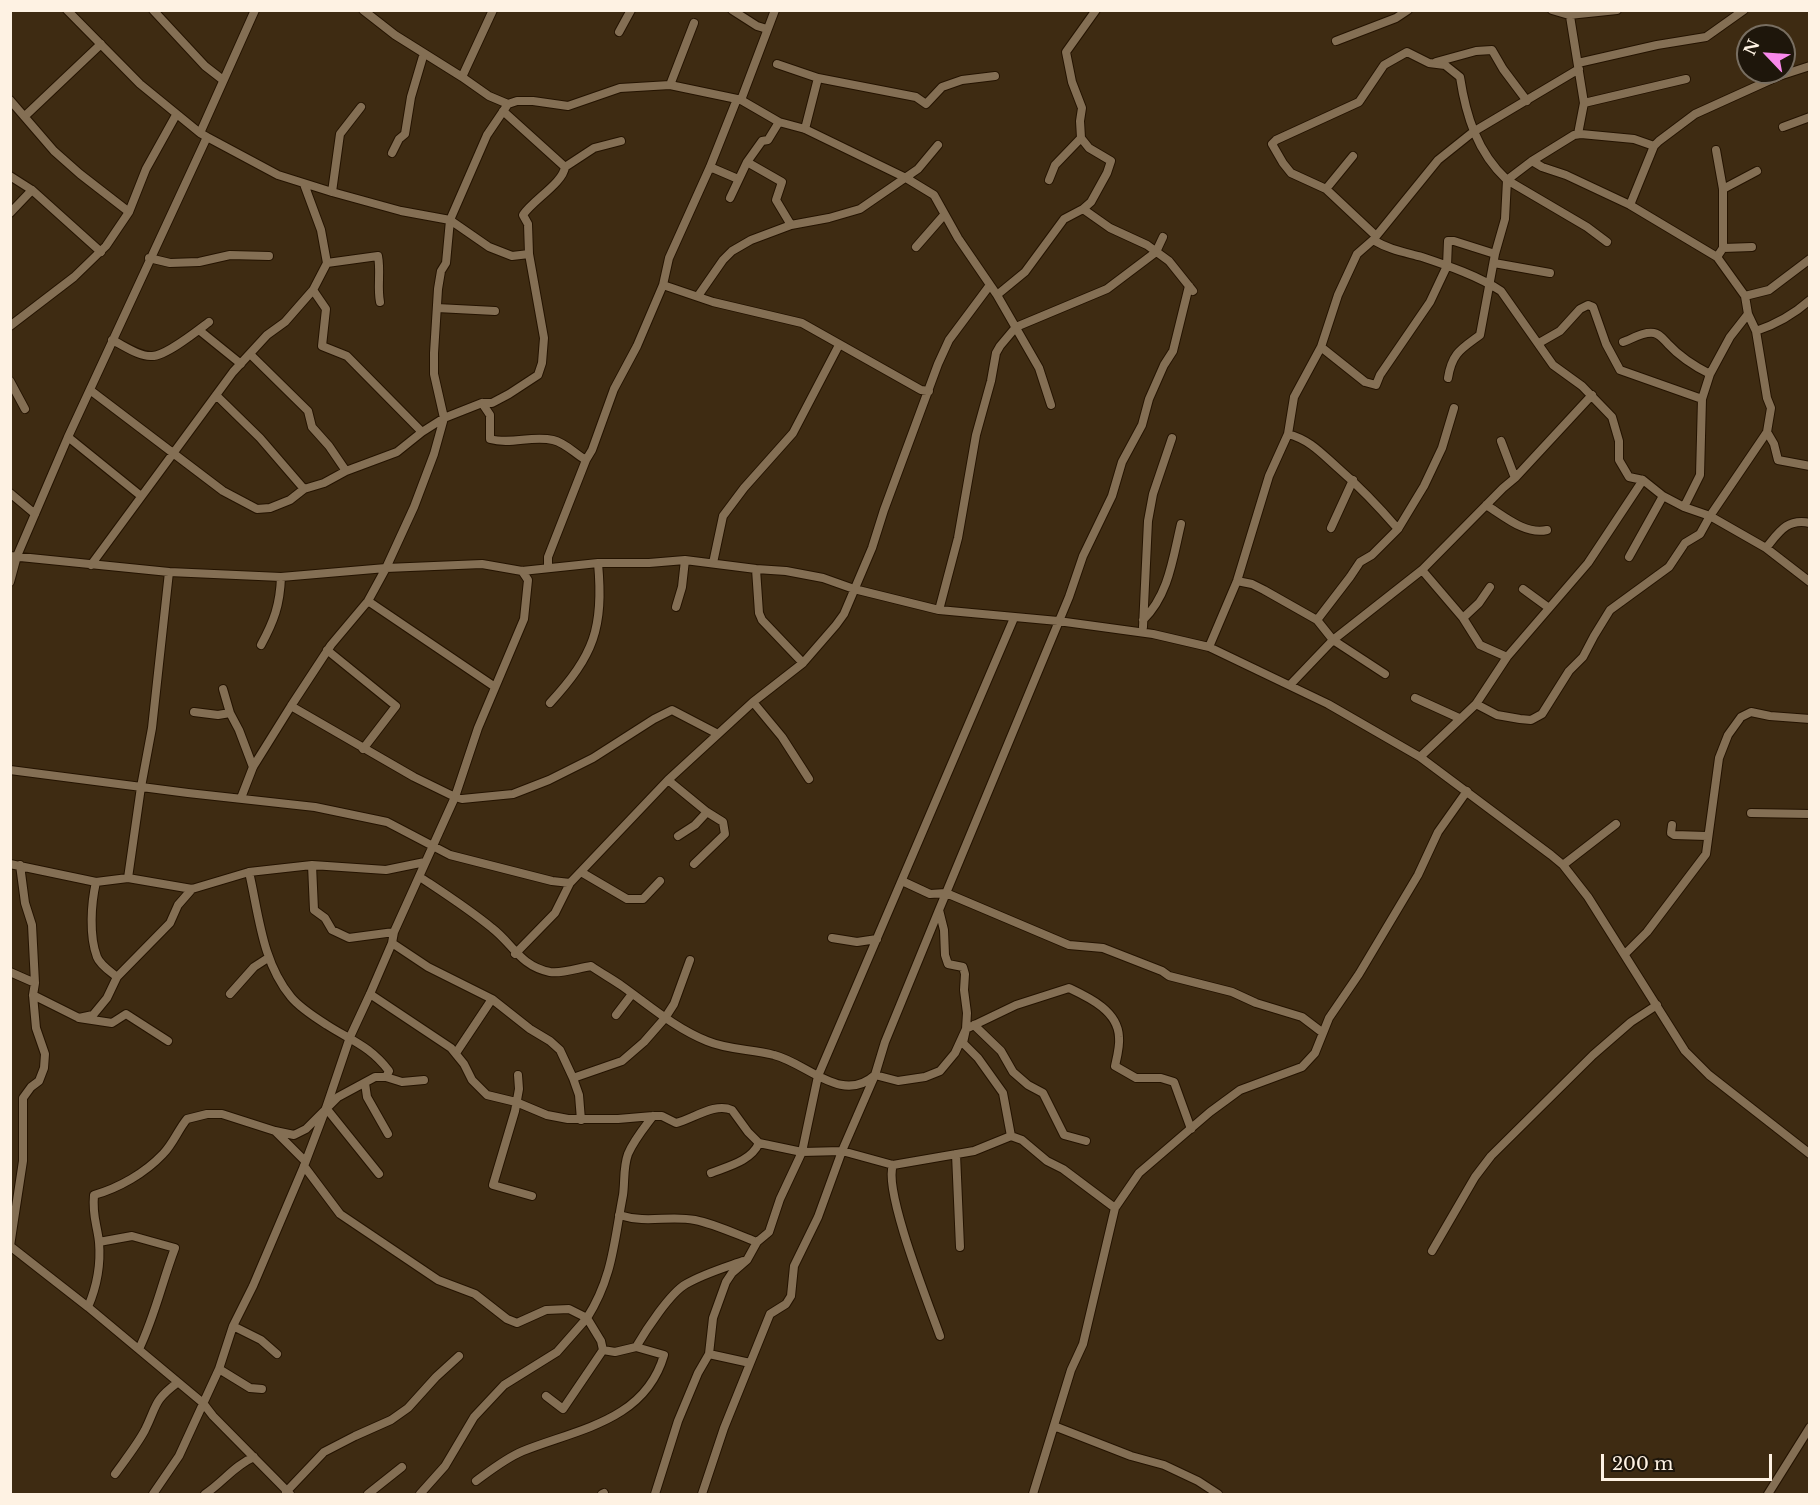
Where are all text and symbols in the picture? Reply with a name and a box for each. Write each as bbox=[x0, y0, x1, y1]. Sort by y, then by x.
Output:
north arrow bbox=[1736, 24, 1796, 84]
text: N bbox=[1739, 36, 1764, 58]
scale bar bbox=[1604, 1442, 1775, 1480]
text: 200 m bbox=[1612, 1453, 1673, 1475]

